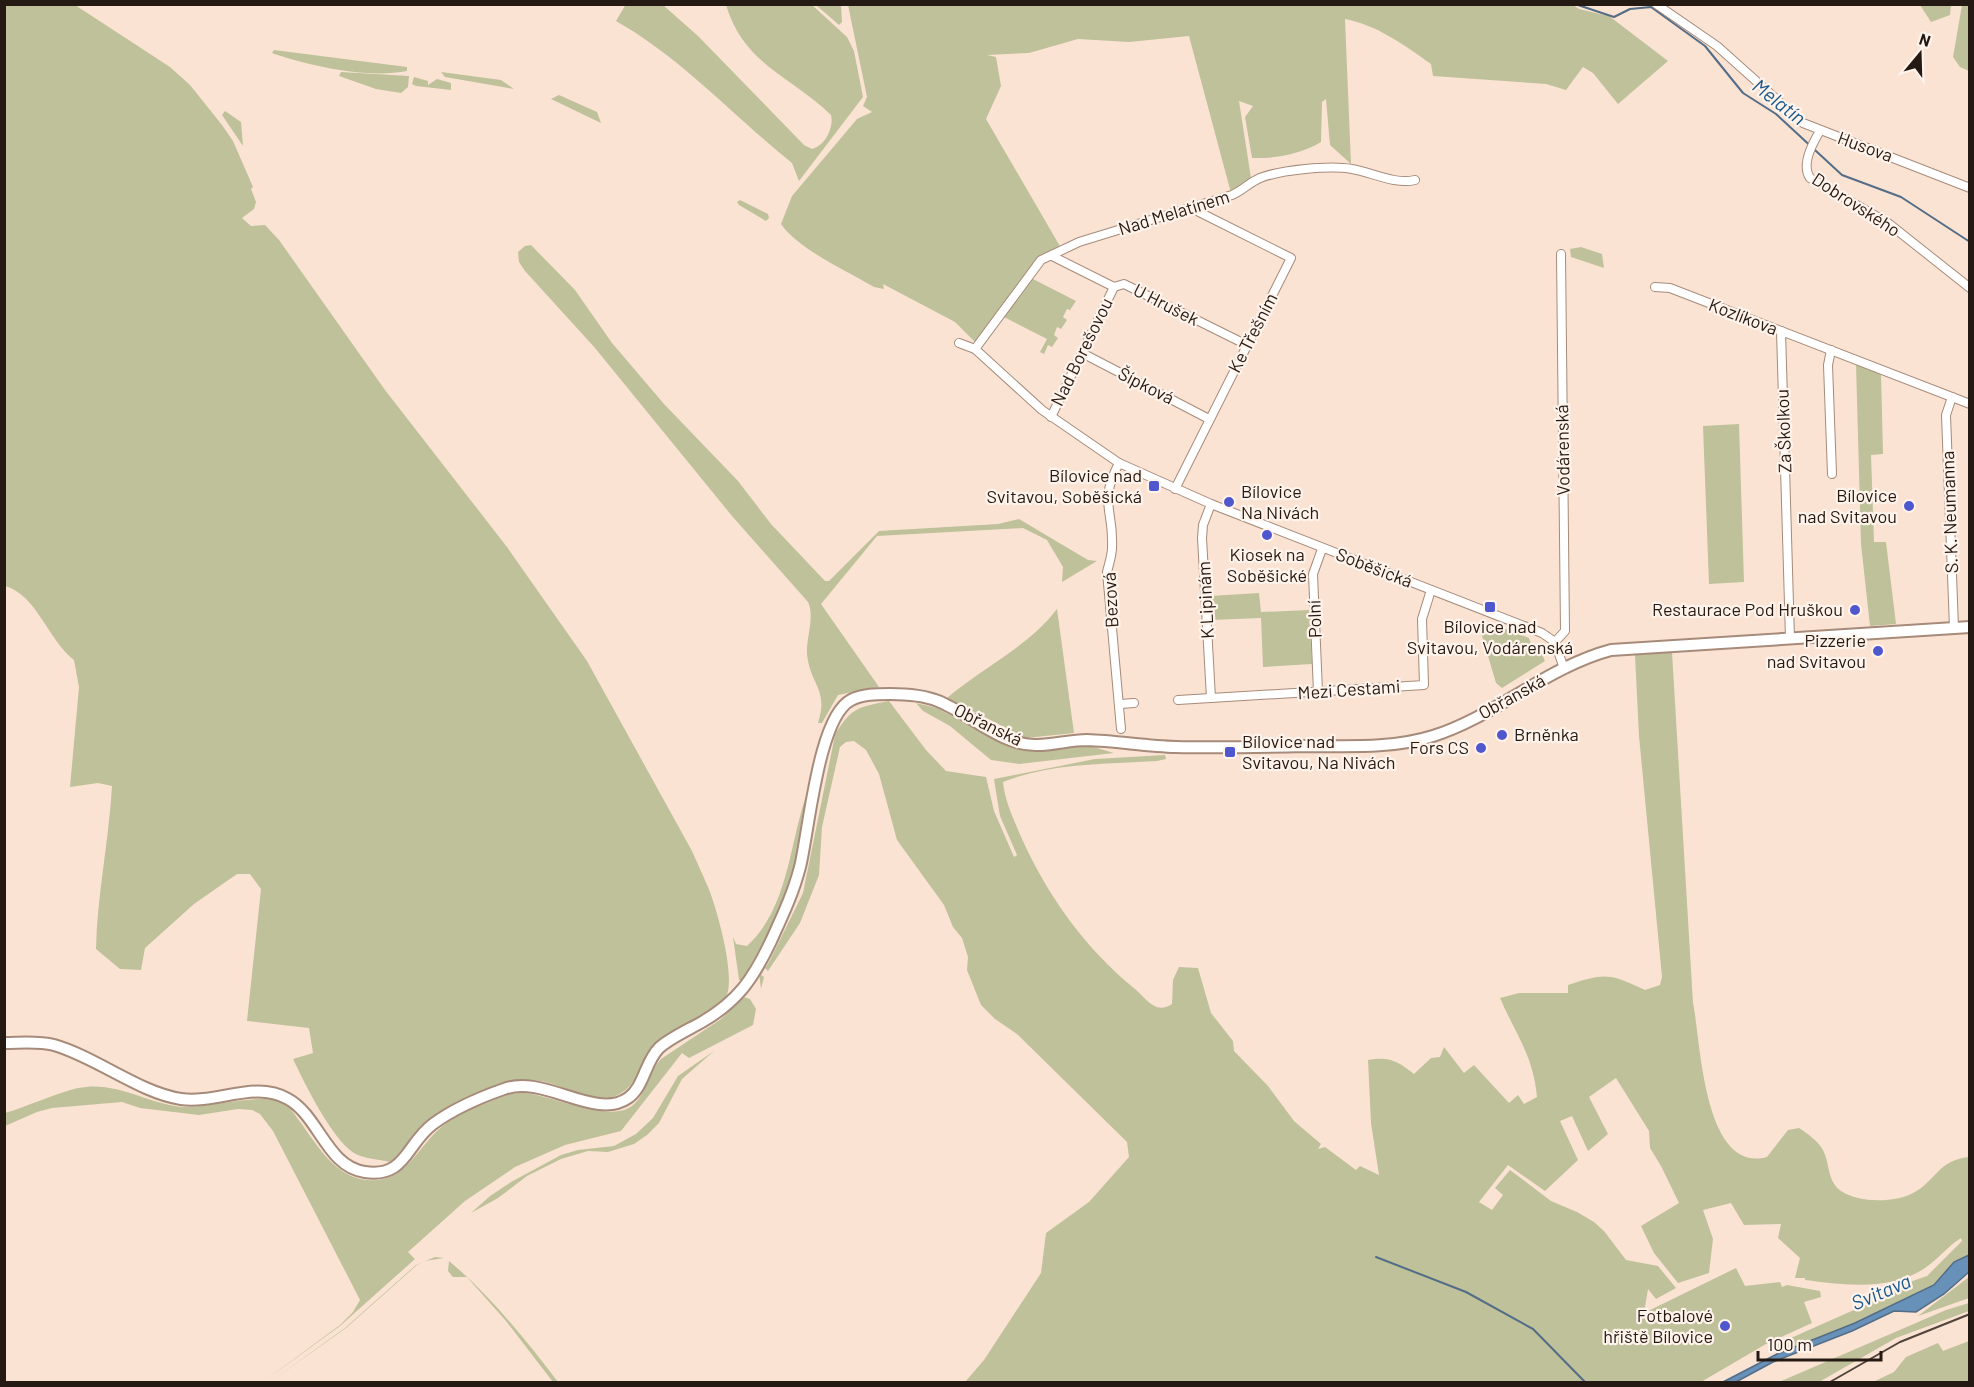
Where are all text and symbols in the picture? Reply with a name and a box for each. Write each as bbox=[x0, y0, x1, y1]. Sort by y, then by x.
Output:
north arrow bbox=[1890, 24, 1950, 84]
text: N bbox=[1917, 29, 1933, 50]
water label: Melatín bbox=[1748, 73, 1811, 129]
street label: Husova bbox=[1835, 126, 1896, 166]
street label: Dobrovského bbox=[1808, 167, 1905, 241]
street label: Nad Melatínem bbox=[1116, 185, 1232, 239]
street label: U Hrušek bbox=[1130, 278, 1203, 330]
street label: Ke Třešním bbox=[1223, 289, 1281, 376]
street label: Kozlíkova bbox=[1706, 293, 1781, 339]
street label: Nad Borešovou bbox=[1045, 294, 1117, 409]
street label: Šípková bbox=[1115, 362, 1178, 409]
street label: Za Školkou bbox=[1771, 389, 1795, 473]
street label: Vodárenská bbox=[1550, 404, 1574, 496]
street label: S. K. Neumanna bbox=[1936, 450, 1962, 574]
place label: Bílovice nad Svitavou, Soběšická bbox=[986, 464, 1142, 507]
marker: Bílovice nad Svitavou, Soběšická bbox=[1147, 479, 1161, 493]
place label: Bílovice Na Nivách bbox=[1241, 480, 1319, 523]
place label: Bílovice nad Svitavou bbox=[1798, 484, 1897, 527]
marker: Bílovice Na Nivách bbox=[1222, 495, 1236, 509]
marker: Bílovice nad Svitavou bbox=[1902, 499, 1916, 513]
marker: Kiosek na Soběšické bbox=[1260, 528, 1274, 542]
street label: Soběšická bbox=[1333, 542, 1416, 592]
place label: Kiosek na Soběšické bbox=[1227, 543, 1307, 586]
street label: K Lipinám bbox=[1192, 561, 1218, 639]
street label: Bezová bbox=[1098, 572, 1122, 629]
place label: Restaurace Pod Hruškou bbox=[1652, 598, 1843, 620]
street label: Polní bbox=[1302, 600, 1326, 638]
marker: Bílovice nad Svitavou, Vodárenská bbox=[1483, 600, 1497, 614]
marker: Restaurace Pod Hruškou bbox=[1848, 603, 1862, 617]
place label: Bílovice nad Svitavou, Vodárenská bbox=[1407, 615, 1573, 658]
place label: Pizzerie nad Svitavou bbox=[1767, 629, 1866, 672]
marker: Pizzerie nad Svitavou bbox=[1871, 644, 1885, 658]
street label: Obřanská bbox=[1474, 669, 1549, 723]
street label: Mezi Cestami bbox=[1297, 674, 1401, 704]
street label: Obřanská bbox=[951, 698, 1026, 750]
place label: Brněnka bbox=[1514, 723, 1579, 745]
marker: Brněnka bbox=[1495, 728, 1509, 742]
place label: Bílovice nad Svitavou, Na Nivách bbox=[1242, 730, 1396, 773]
place label: Fors CS bbox=[1409, 736, 1469, 758]
marker: Fors CS bbox=[1474, 741, 1488, 755]
marker: Bílovice nad Svitavou, Na Nivách bbox=[1223, 745, 1237, 759]
water label: Svitava bbox=[1847, 1268, 1914, 1314]
place label: Fotbalové hřiště Bílovice bbox=[1603, 1304, 1713, 1347]
marker: Fotbalové hřiště Bílovice bbox=[1718, 1319, 1732, 1333]
scale bar bbox=[1758, 1324, 1881, 1362]
text: 100 m bbox=[1767, 1333, 1812, 1355]

